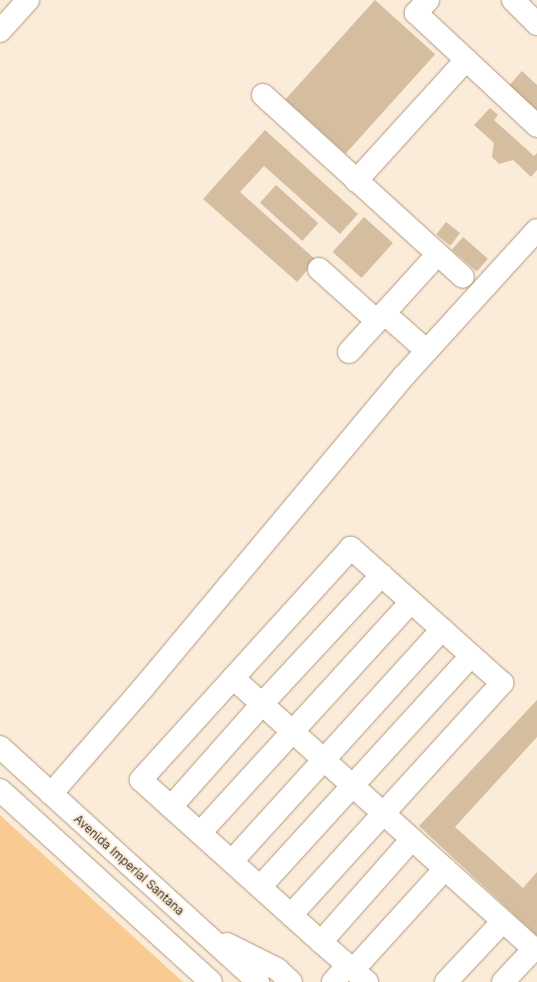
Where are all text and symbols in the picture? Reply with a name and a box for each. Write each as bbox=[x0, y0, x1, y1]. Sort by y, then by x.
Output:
street label: Avenida Imperial Santana bbox=[71, 812, 187, 918]

